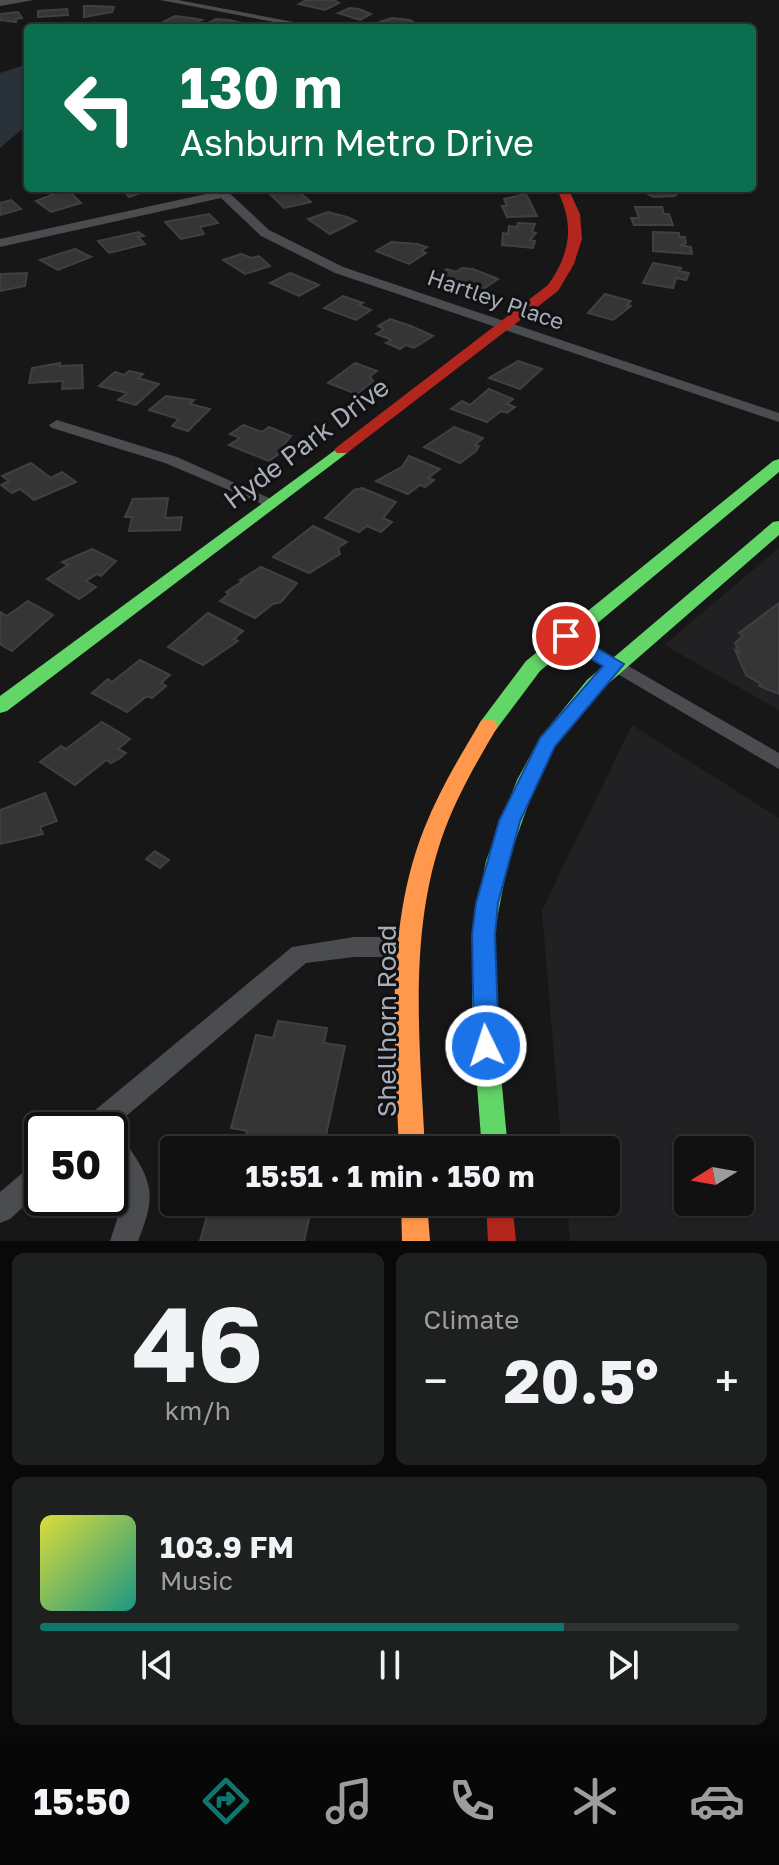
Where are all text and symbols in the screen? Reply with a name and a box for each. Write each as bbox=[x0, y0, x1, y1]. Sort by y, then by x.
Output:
text: 130 m bbox=[180, 53, 342, 120]
icon: left bbox=[48, 56, 152, 160]
text: Ashburn Metro Drive bbox=[180, 121, 534, 164]
street label: Hartley Place bbox=[424, 263, 568, 335]
street label: Hyde Park Drive bbox=[217, 371, 395, 515]
pin bbox=[532, 602, 600, 670]
icon: arrive bbox=[544, 614, 588, 658]
street label: Shellhorn Road bbox=[371, 925, 402, 1117]
position arrow bbox=[444, 1004, 528, 1088]
speed limit sign: 50 bbox=[24, 1112, 128, 1216]
north arrow bbox=[674, 1136, 754, 1216]
map controls bbox=[674, 1136, 754, 1216]
text: 15:51 · 1 min · 150 m bbox=[246, 1158, 534, 1194]
text: 46 bbox=[132, 1280, 263, 1405]
text: Climate bbox=[424, 1304, 519, 1335]
text: 20.5° bbox=[504, 1344, 659, 1416]
text: − bbox=[424, 1354, 448, 1407]
text: + bbox=[715, 1354, 739, 1407]
text: km/h bbox=[165, 1395, 231, 1426]
text: 103.9 FM bbox=[160, 1529, 294, 1565]
text: Music bbox=[160, 1565, 233, 1596]
icon: previous bbox=[135, 1643, 179, 1687]
icon: pause bbox=[368, 1643, 412, 1687]
icon: next bbox=[601, 1643, 645, 1687]
icon: directions bbox=[198, 1773, 254, 1829]
icon: music bbox=[321, 1773, 377, 1829]
icon: phone bbox=[444, 1773, 500, 1829]
icon: climate bbox=[567, 1773, 623, 1829]
icon: car bbox=[689, 1773, 745, 1829]
text: 15:50 bbox=[33, 1780, 131, 1823]

